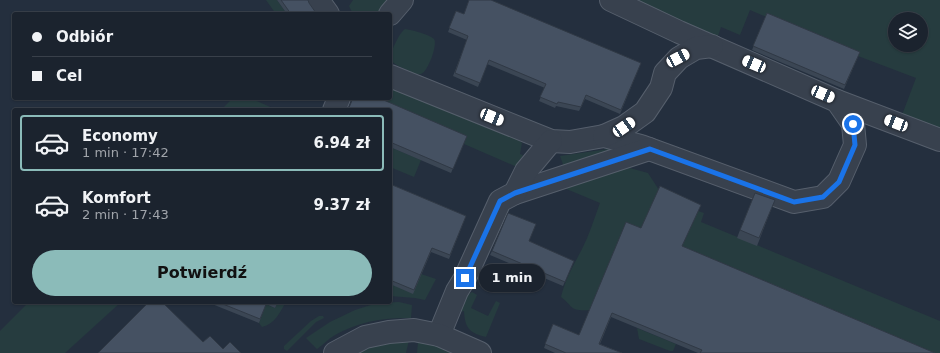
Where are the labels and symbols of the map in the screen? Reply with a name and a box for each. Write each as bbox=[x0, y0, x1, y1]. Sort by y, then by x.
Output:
car bbox=[665, 47, 691, 69]
car bbox=[741, 54, 767, 74]
car bbox=[810, 84, 836, 104]
car bbox=[479, 107, 505, 127]
car bbox=[883, 113, 909, 133]
car bbox=[611, 115, 637, 139]
route start bbox=[844, 115, 862, 133]
callout: 1 min bbox=[479, 264, 545, 292]
route end bbox=[456, 269, 474, 287]

